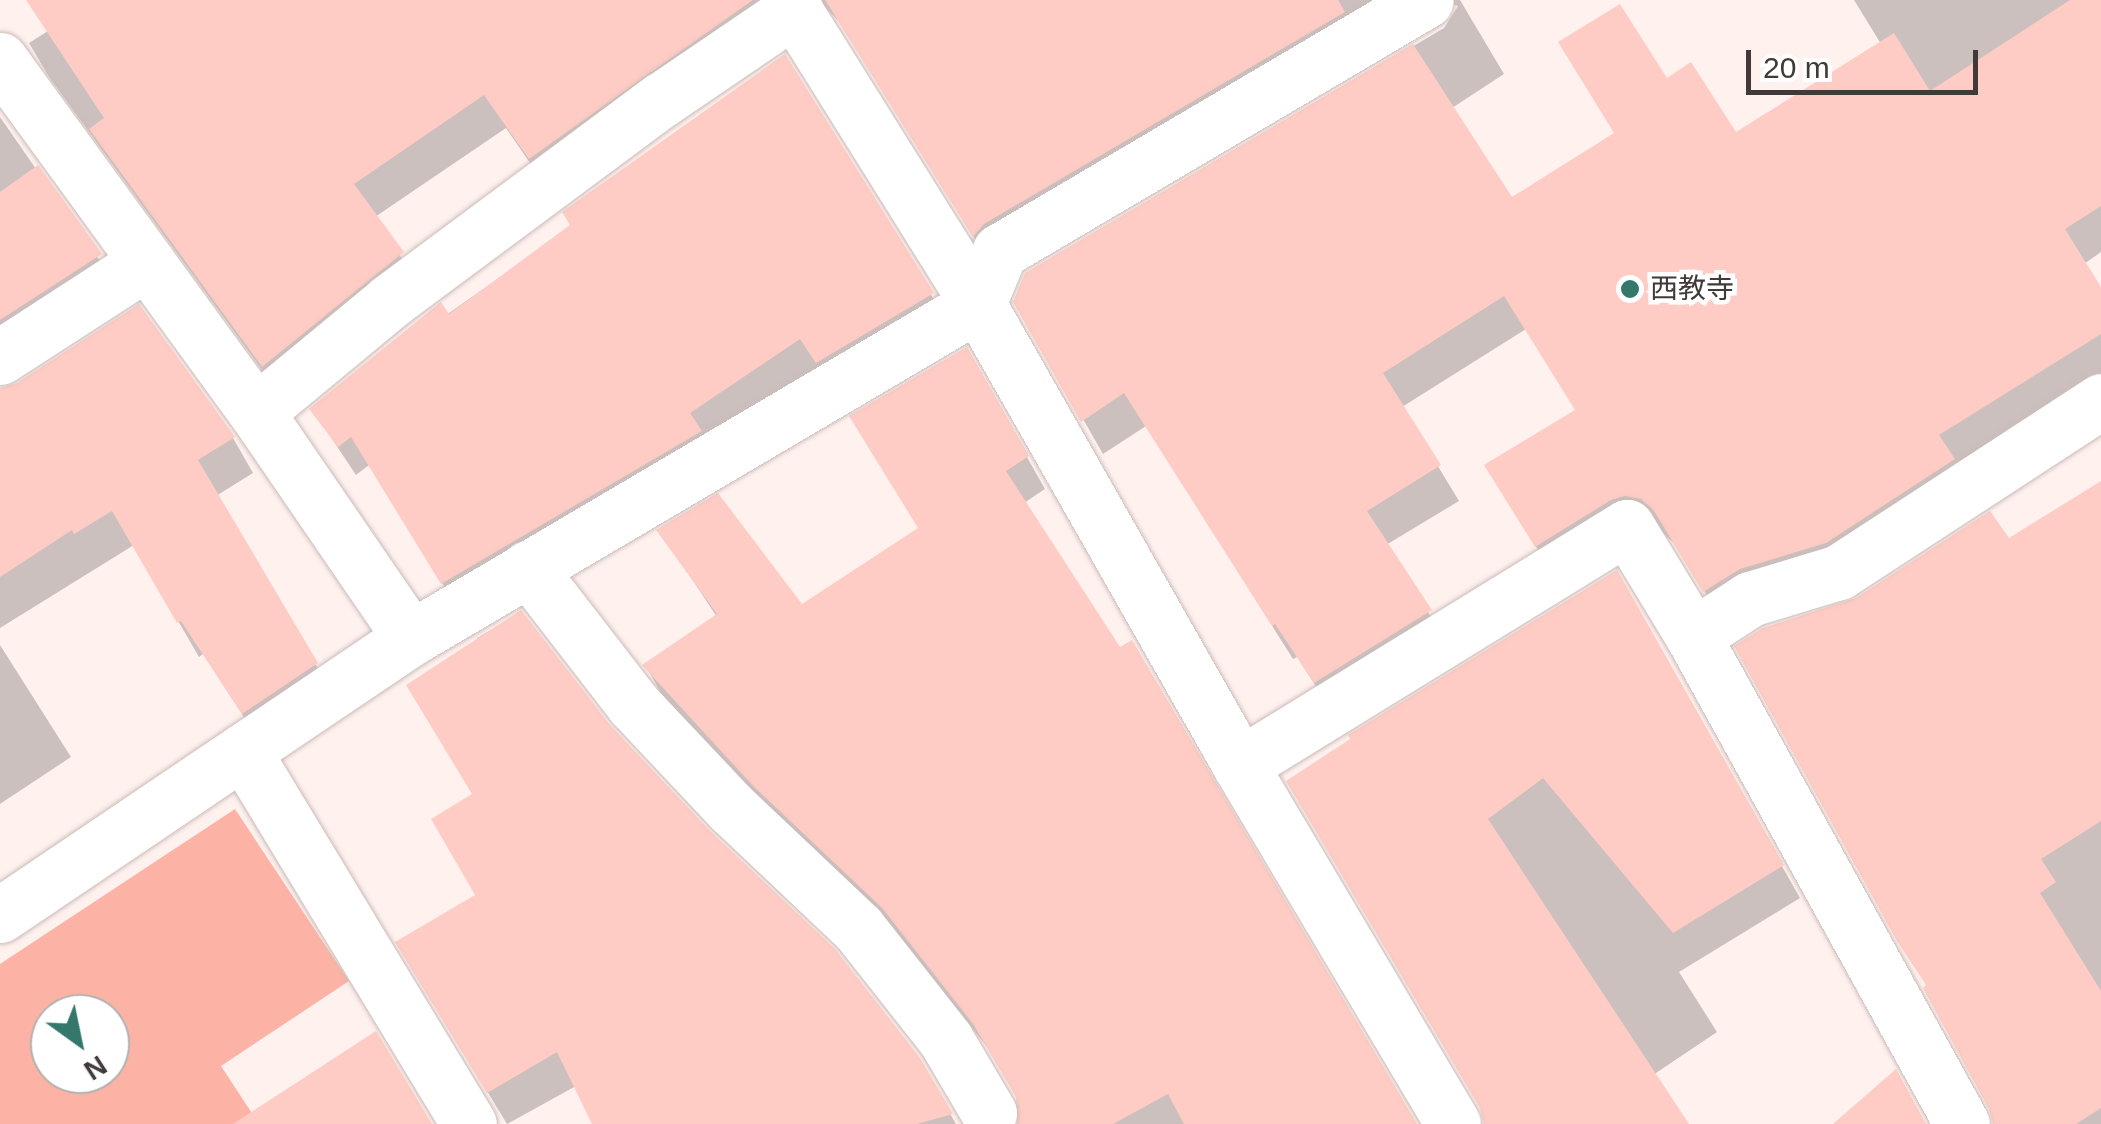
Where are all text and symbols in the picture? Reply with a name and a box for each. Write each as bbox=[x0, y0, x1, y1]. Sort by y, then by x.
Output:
scale bar bbox=[1751, 30, 1984, 92]
text: 20 m bbox=[1763, 51, 1830, 84]
place label: 西教寺 bbox=[1650, 272, 1734, 306]
marker: 西教寺 bbox=[1619, 278, 1641, 300]
north arrow bbox=[30, 994, 130, 1094]
text: N bbox=[79, 1049, 112, 1086]

